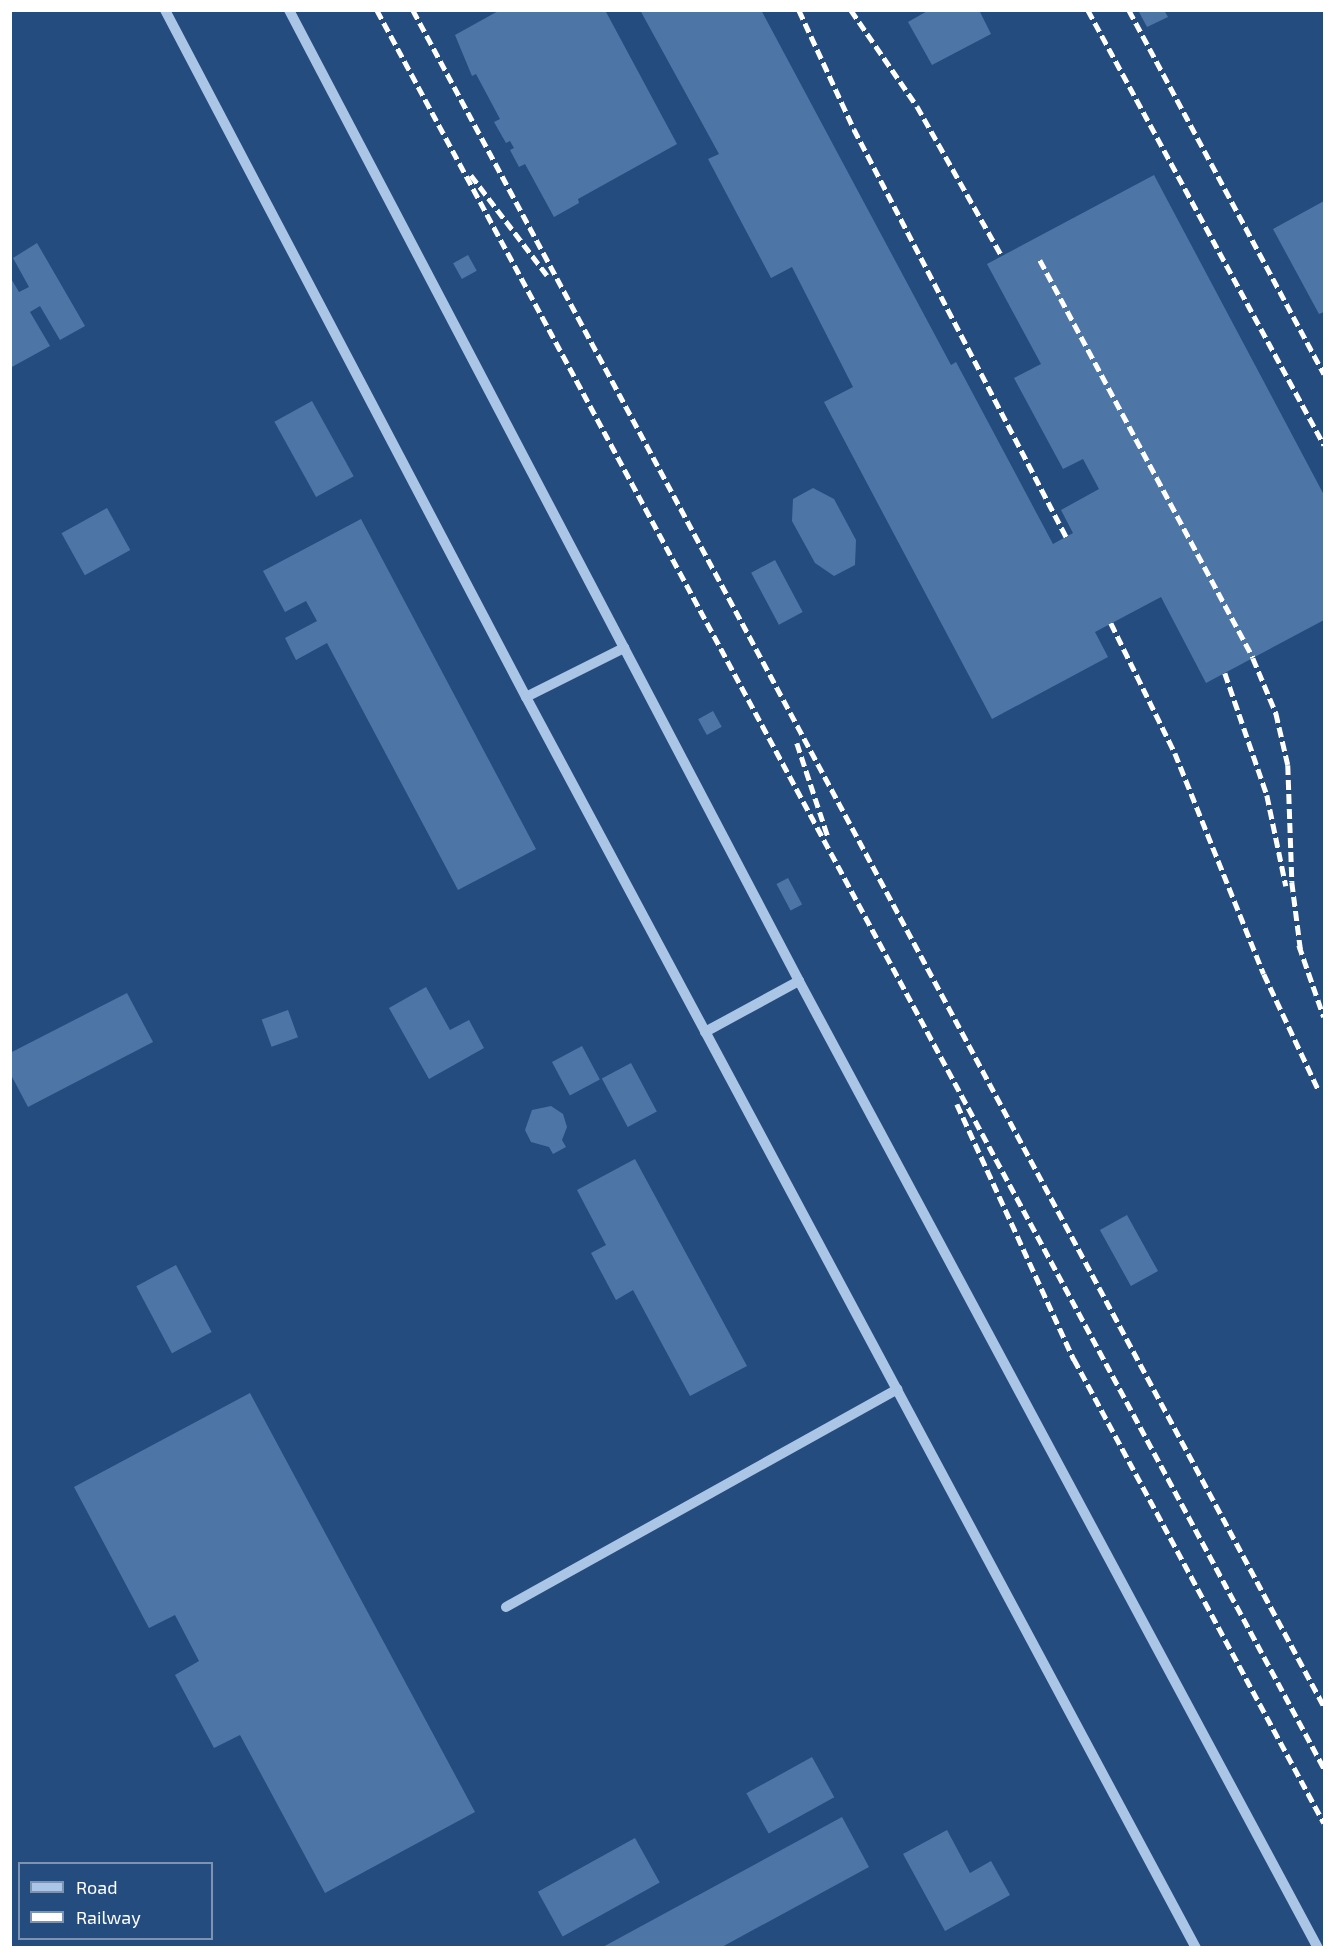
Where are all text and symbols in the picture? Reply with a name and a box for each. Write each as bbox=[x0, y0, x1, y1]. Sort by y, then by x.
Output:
legend bbox=[18, 1862, 213, 1940]
text: Road bbox=[76, 1876, 117, 1898]
text: Railway bbox=[76, 1906, 141, 1928]

